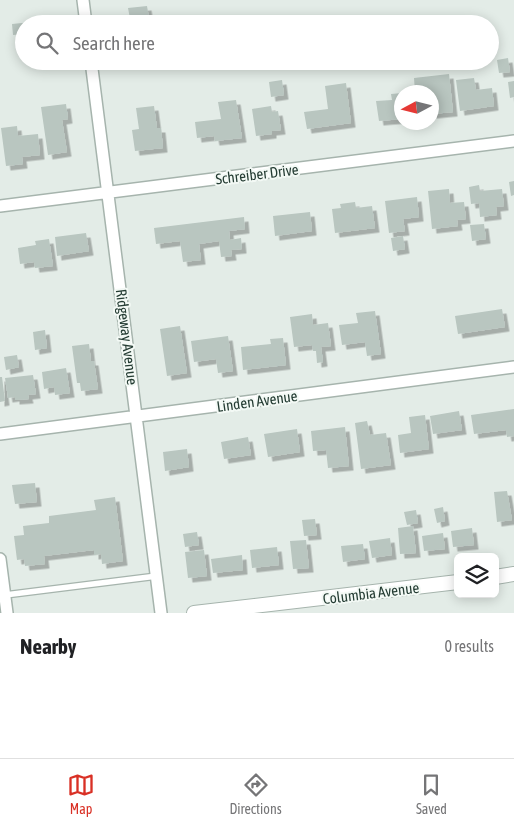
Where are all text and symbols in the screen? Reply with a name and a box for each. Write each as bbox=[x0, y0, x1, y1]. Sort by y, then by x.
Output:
search box bbox=[15, 15, 499, 70]
icon: search bbox=[33, 29, 61, 57]
text: Search here bbox=[73, 32, 155, 54]
north arrow bbox=[394, 85, 439, 130]
street label: Schreiber Drive bbox=[215, 160, 300, 188]
street label: Ridgeway Avenue bbox=[113, 288, 141, 386]
street label: Linden Avenue bbox=[216, 387, 299, 415]
map controls bbox=[454, 553, 499, 598]
button: layers bbox=[454, 553, 499, 598]
street label: Columbia Avenue bbox=[322, 579, 420, 607]
text: Nearby bbox=[20, 634, 76, 658]
text: 0 results bbox=[444, 637, 494, 655]
tab: Map bbox=[67, 771, 95, 817]
tab: Directions bbox=[229, 771, 282, 817]
tab: Saved bbox=[416, 771, 447, 817]

